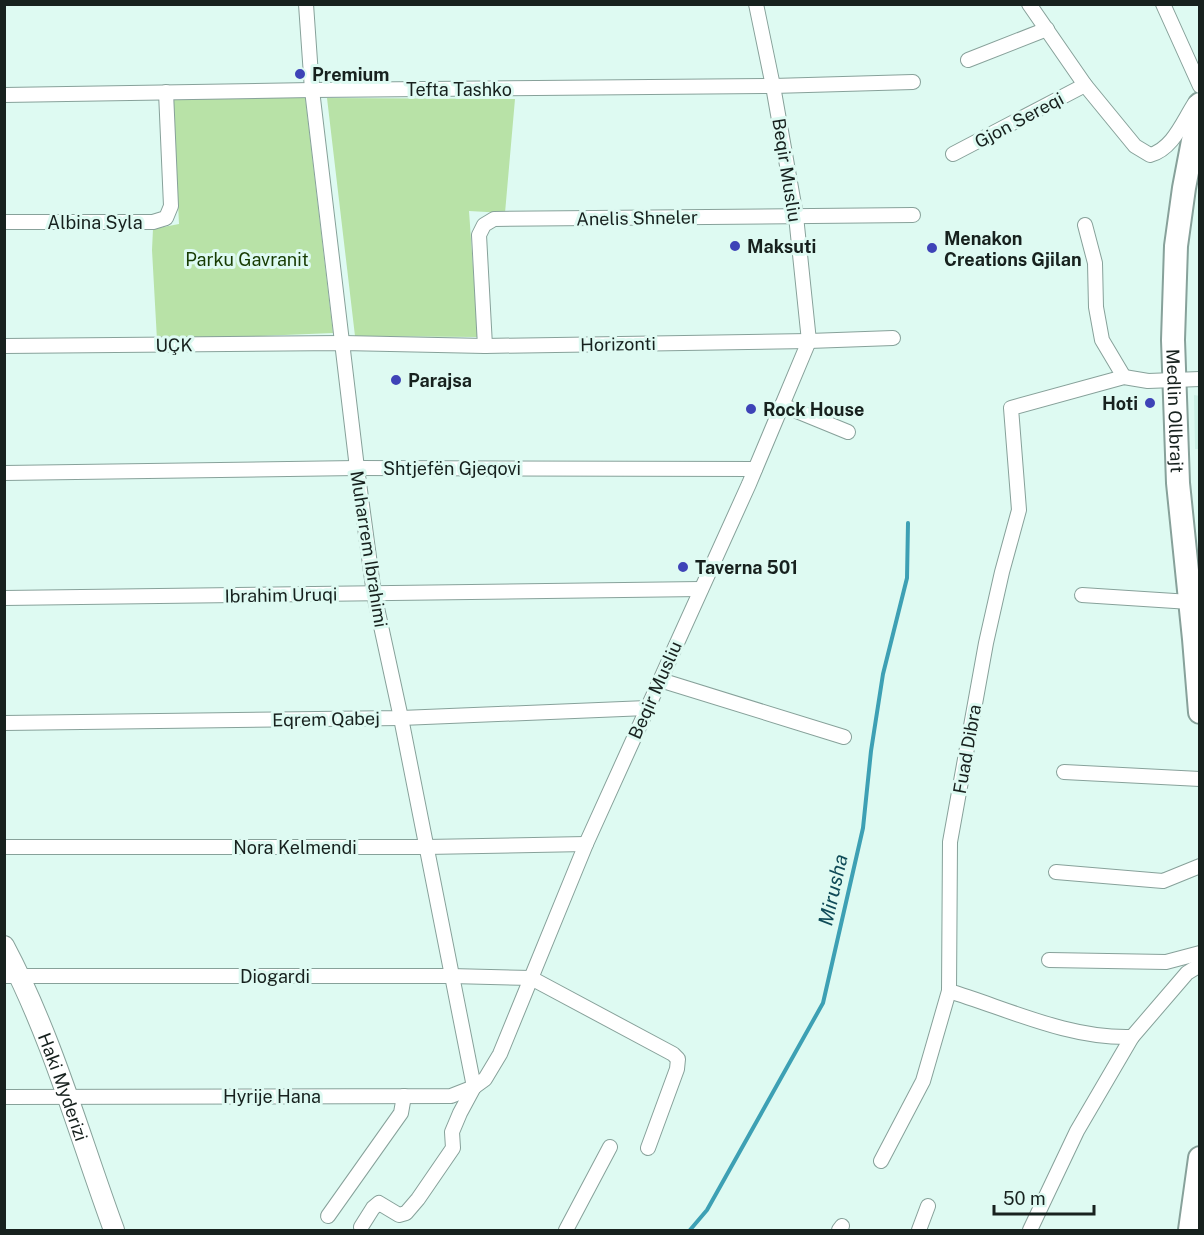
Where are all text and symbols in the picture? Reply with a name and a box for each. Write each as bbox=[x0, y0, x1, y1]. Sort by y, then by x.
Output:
place label: Premium bbox=[312, 64, 389, 85]
marker: Premium bbox=[293, 67, 307, 81]
street label: Tefta Tashko bbox=[406, 79, 512, 100]
street label: Gjon Sereqi bbox=[971, 88, 1067, 152]
street label: Beqir Musliu bbox=[768, 117, 806, 223]
street label: Anelis Shneler bbox=[576, 206, 698, 230]
street label: Albina Syla bbox=[47, 212, 143, 233]
place label: Menakon Creations Gjilan bbox=[944, 228, 1082, 270]
place label: Maksuti bbox=[747, 236, 816, 257]
marker: Maksuti bbox=[728, 239, 742, 253]
marker: Menakon Creations Gjilan bbox=[925, 241, 939, 255]
park label: Parku Gavranit bbox=[185, 249, 309, 270]
street label: Horizonti bbox=[580, 333, 656, 355]
street label: UÇK bbox=[155, 334, 193, 356]
street label: Medlin Ollbrajt bbox=[1163, 348, 1188, 473]
place label: Parajsa bbox=[408, 370, 472, 391]
marker: Parajsa bbox=[389, 373, 403, 387]
place label: Hoti bbox=[1102, 393, 1138, 414]
marker: Hoti bbox=[1143, 396, 1157, 410]
place label: Rock House bbox=[763, 399, 864, 420]
marker: Rock House bbox=[744, 402, 758, 416]
street label: Shtjefën Gjeqovi bbox=[383, 458, 521, 479]
street label: Muharrem Ibrahimi bbox=[346, 469, 392, 629]
place label: Taverna 501 bbox=[695, 557, 798, 578]
marker: Taverna 501 bbox=[676, 560, 690, 574]
street label: Ibrahim Uruqi bbox=[224, 584, 338, 606]
street label: Beqir Musliu bbox=[624, 638, 686, 742]
street label: Fuad Dibra bbox=[949, 703, 985, 795]
street label: Eqrem Qabej bbox=[272, 708, 380, 730]
street label: Nora Kelmendi bbox=[233, 837, 357, 858]
water label: Mirusha bbox=[813, 852, 853, 928]
street label: Diogardi bbox=[240, 966, 310, 987]
street label: Haki Myderizi bbox=[34, 1030, 93, 1144]
street label: Hyrije Hana bbox=[223, 1086, 321, 1107]
scale bar bbox=[994, 1178, 1094, 1216]
text: 50 m bbox=[1003, 1188, 1046, 1209]

